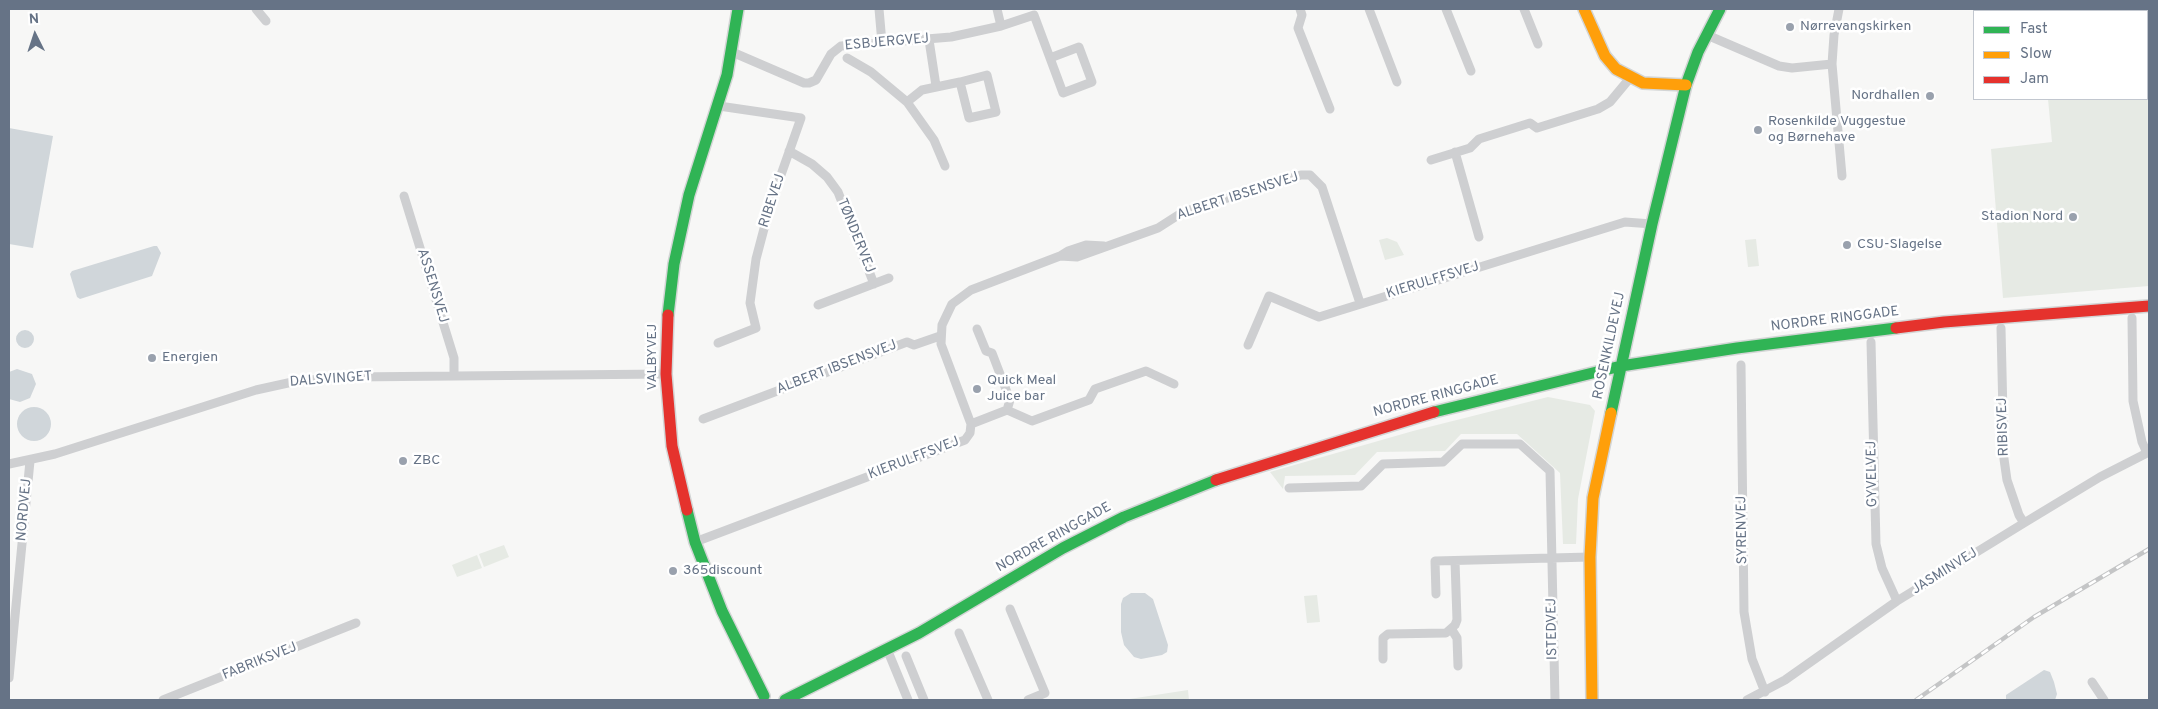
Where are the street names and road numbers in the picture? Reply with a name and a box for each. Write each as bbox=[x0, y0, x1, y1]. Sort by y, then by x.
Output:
street label: ESBJERGVEJ bbox=[844, 31, 930, 55]
street label: ALBERT IBSENSVEJ bbox=[1175, 169, 1301, 225]
street label: RIBEVEJ bbox=[756, 172, 790, 230]
street label: TØNDERVEJ bbox=[832, 196, 878, 276]
street label: ASSENSVEJ bbox=[413, 247, 451, 325]
street label: KIERULFFSVEJ bbox=[1385, 259, 1481, 303]
street label: ROSENKILDEVEJ bbox=[1590, 291, 1630, 401]
street label: NORDRE RINGGADE bbox=[1770, 304, 1900, 336]
street label: VALBYVEJ bbox=[645, 324, 661, 390]
street label: ALBERT IBSENSVEJ bbox=[775, 337, 899, 399]
street label: DALSVINGET bbox=[289, 369, 373, 391]
street label: NORDRE RINGGADE bbox=[1372, 372, 1500, 422]
street label: RIBISVEJ bbox=[1995, 397, 2013, 457]
street label: KIERULFFSVEJ bbox=[866, 434, 962, 484]
street label: GYVELVEJ bbox=[1864, 441, 1882, 507]
street label: NORDVEJ bbox=[14, 478, 36, 542]
street label: SYRENVEJ bbox=[1734, 495, 1752, 565]
street label: NORDRE RINGGADE bbox=[994, 499, 1114, 577]
street label: JASMINVEJ bbox=[1909, 545, 1981, 599]
street label: ISTEDVEJ bbox=[1544, 598, 1562, 660]
street label: FABRIKSVEJ bbox=[220, 639, 300, 685]

